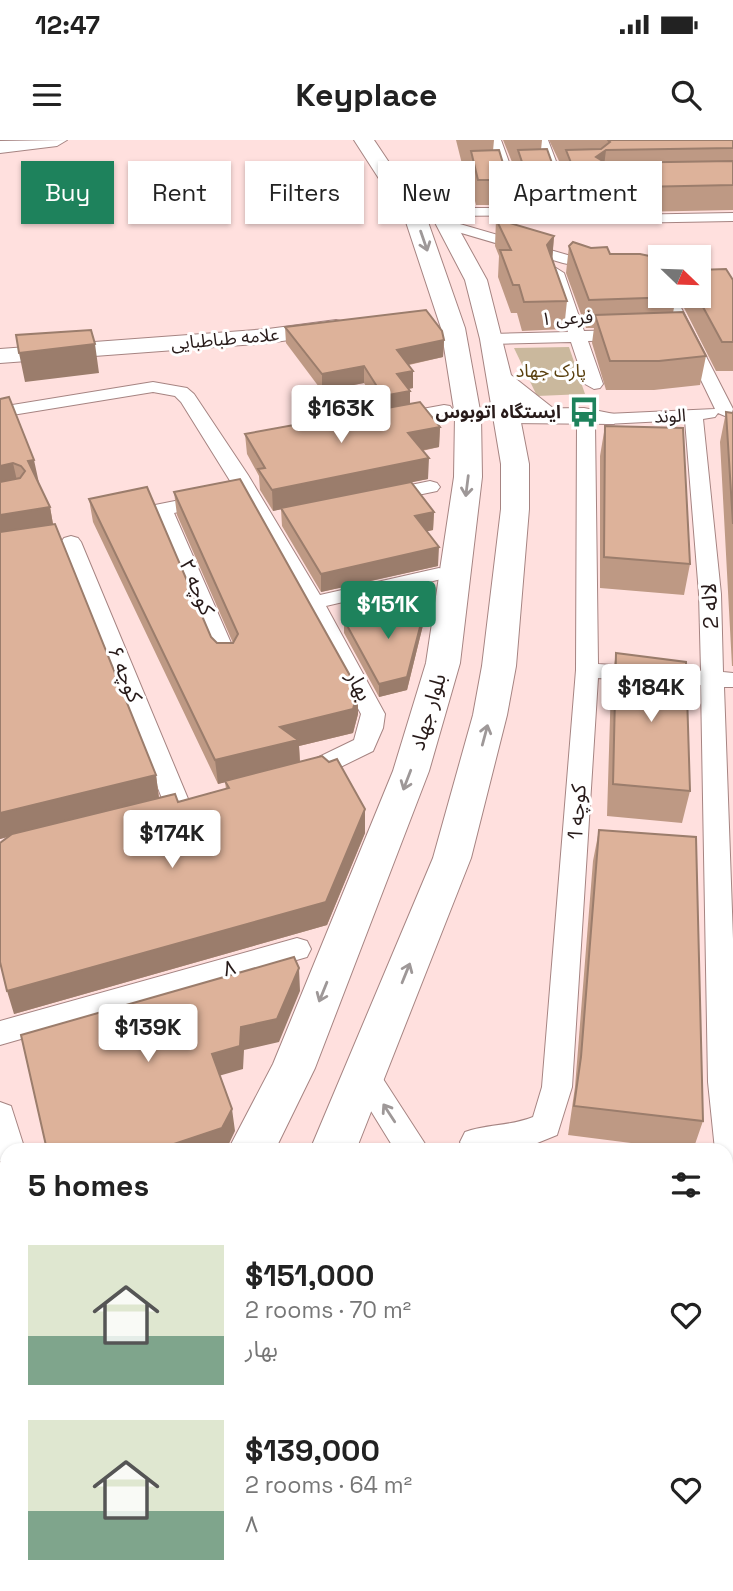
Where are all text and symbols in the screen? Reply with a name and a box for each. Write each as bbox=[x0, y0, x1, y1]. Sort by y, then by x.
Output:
text: 12:47 bbox=[35, 8, 100, 42]
text: Keyplace bbox=[295, 75, 438, 115]
icon: menu bbox=[28, 76, 66, 114]
icon: search bbox=[667, 76, 705, 114]
chip: Buy bbox=[21, 161, 114, 224]
chip: Rent bbox=[128, 161, 231, 224]
chip: Filters bbox=[245, 161, 364, 224]
chip: New bbox=[378, 161, 475, 224]
chip: Apartment bbox=[489, 161, 662, 224]
one-way arrow bbox=[419, 229, 431, 251]
north arrow bbox=[648, 245, 710, 308]
map controls bbox=[648, 245, 711, 308]
street label: فرعی ۱ bbox=[541, 305, 593, 330]
street label: علامه طباطبایی bbox=[170, 322, 280, 355]
park label: پارک جهاد bbox=[516, 359, 586, 382]
pin: $163K bbox=[292, 386, 390, 445]
text: $163K bbox=[308, 393, 374, 423]
bus stop icon: ایستگاه اتوبوس bbox=[567, 395, 601, 429]
place label: ایستگاه اتوبوس bbox=[435, 400, 561, 423]
street label: الوند bbox=[653, 403, 686, 428]
one-way arrow bbox=[460, 474, 473, 497]
street label: کوچه ۲ bbox=[174, 555, 221, 619]
pin: $151K bbox=[339, 582, 437, 641]
street label: لاله 2 bbox=[695, 582, 724, 630]
text: $151K bbox=[357, 589, 419, 619]
street label: کوچه ۶ bbox=[102, 642, 149, 706]
pin: $184K bbox=[602, 664, 700, 724]
street label: بهار bbox=[340, 665, 378, 705]
street label: بلوار جهاد bbox=[403, 670, 452, 754]
text: $184K bbox=[617, 672, 685, 702]
one-way arrow bbox=[479, 724, 492, 746]
one-way arrow bbox=[400, 769, 413, 791]
street label: کوچه 1 bbox=[561, 783, 592, 841]
pin: $174K bbox=[123, 810, 221, 870]
text: $174K bbox=[139, 818, 205, 848]
street label: ۸ bbox=[219, 953, 238, 982]
one-way arrow bbox=[401, 963, 414, 985]
one-way arrow bbox=[316, 980, 329, 1002]
pin: $139K bbox=[99, 1004, 197, 1064]
text: $139K bbox=[115, 1012, 181, 1042]
one-way arrow bbox=[381, 1104, 395, 1124]
text: 5 homes bbox=[28, 1166, 149, 1205]
icon: filters bbox=[667, 1166, 705, 1204]
text: $151,000 bbox=[245, 1256, 375, 1295]
icon: home bbox=[84, 1273, 168, 1357]
text: 2 rooms · 70 m² bbox=[245, 1295, 411, 1325]
icon: heart bbox=[667, 1296, 705, 1334]
text: بهار bbox=[245, 1334, 278, 1364]
text: $139,000 bbox=[245, 1431, 380, 1470]
icon: home bbox=[84, 1448, 168, 1532]
text: 2 rooms · 64 m² bbox=[245, 1470, 412, 1500]
icon: heart bbox=[667, 1471, 705, 1509]
text: ۸ bbox=[245, 1509, 258, 1539]

